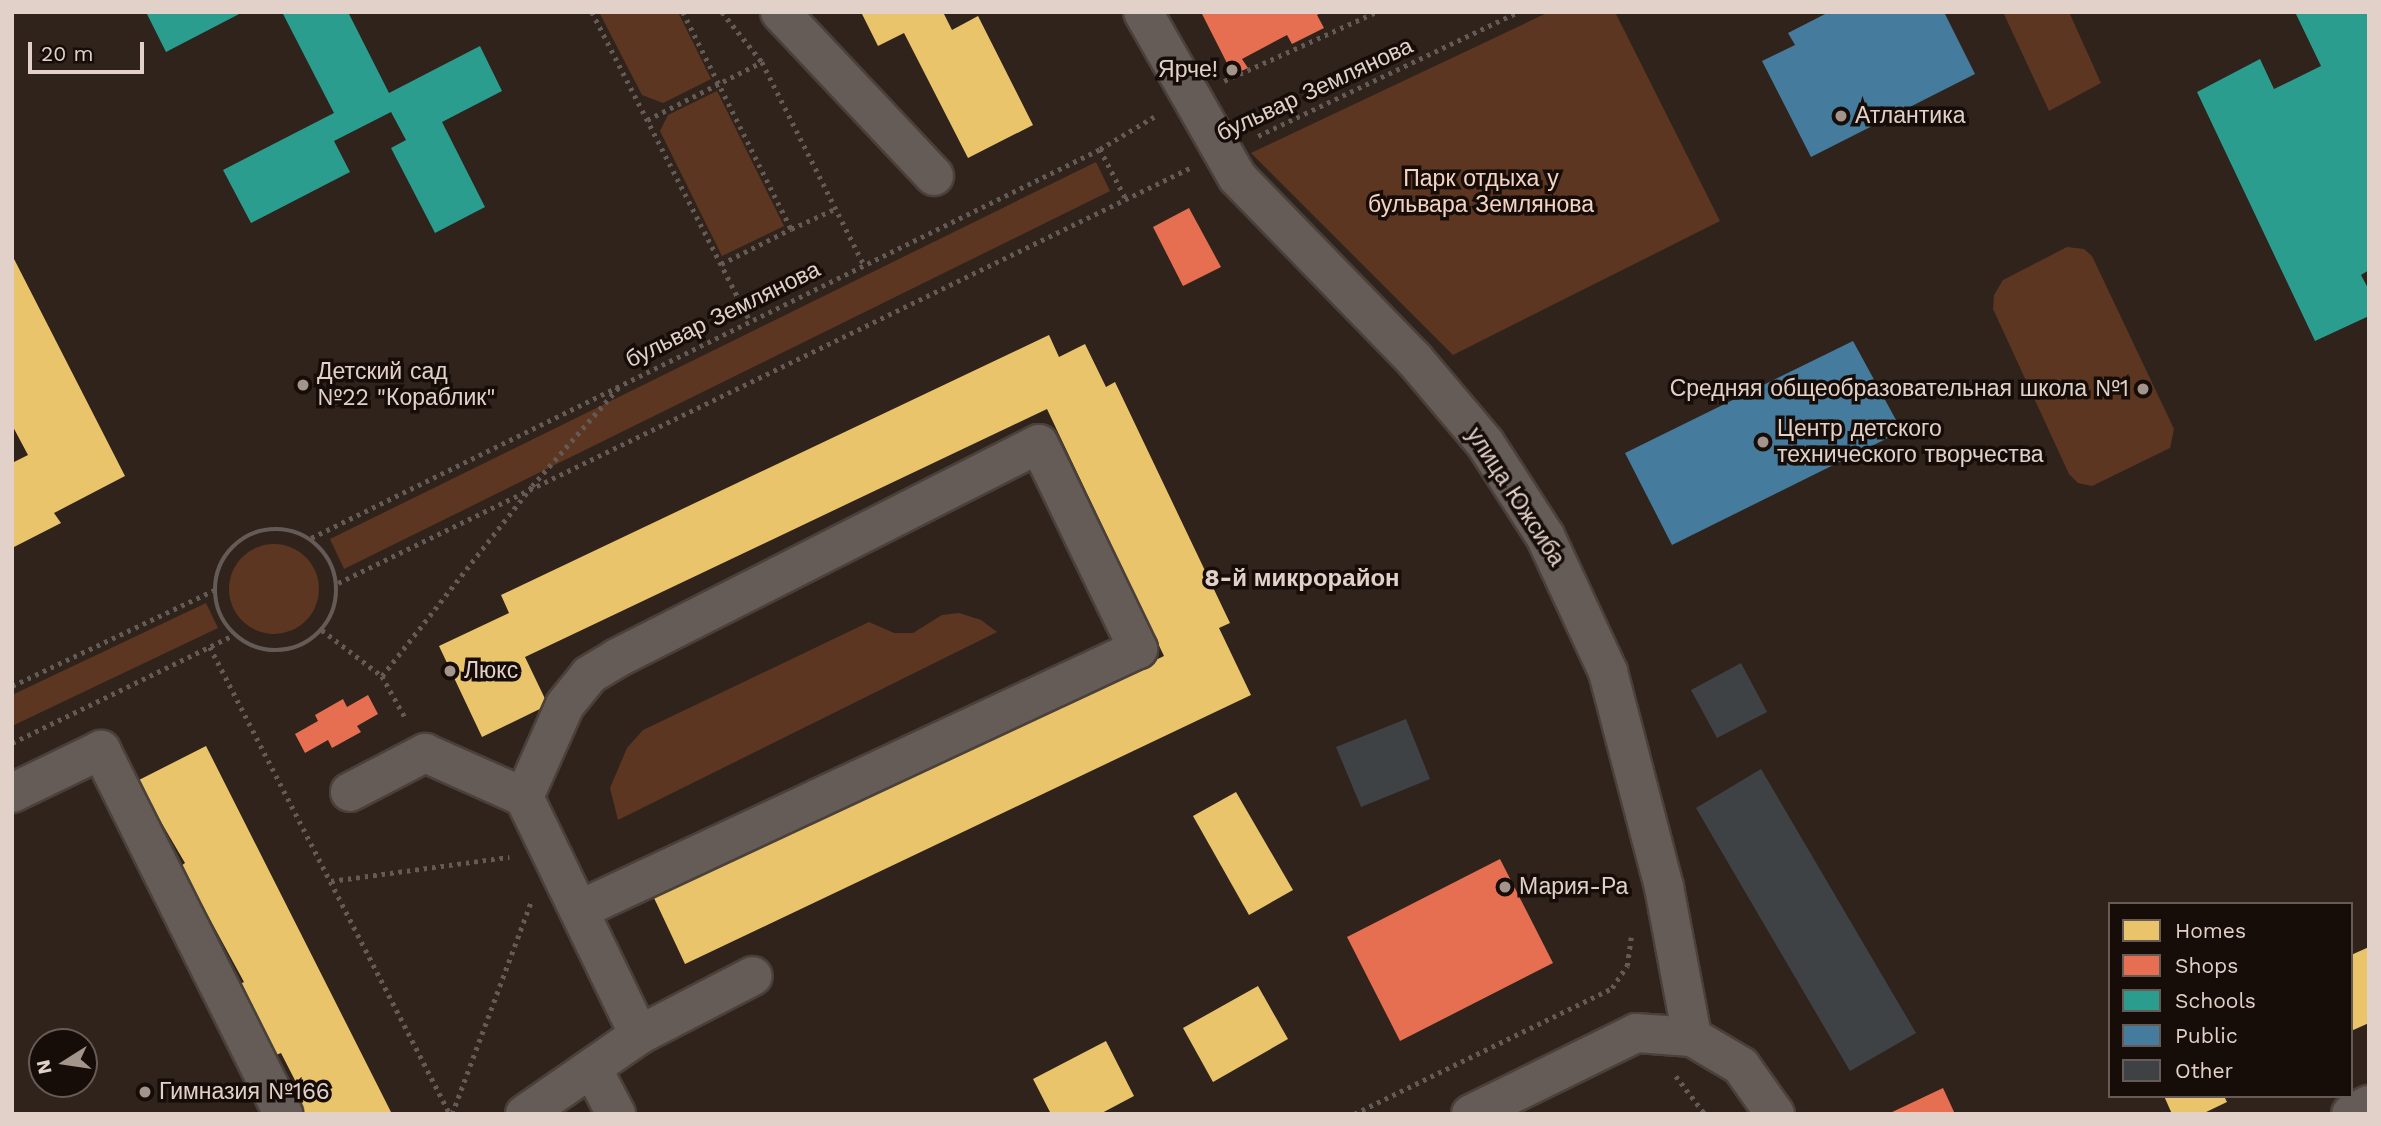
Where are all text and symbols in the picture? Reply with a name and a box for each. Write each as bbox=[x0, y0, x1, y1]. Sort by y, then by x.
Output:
scale bar bbox=[32, 28, 147, 72]
street label: бульвар Землянова bbox=[1213, 32, 1417, 148]
text: 20 m bbox=[41, 41, 93, 66]
place label: Ярче! bbox=[1158, 56, 1218, 84]
marker: Ярче! bbox=[1224, 62, 1240, 78]
place label: Атлантика bbox=[1855, 102, 1966, 130]
marker: Атлантика bbox=[1833, 108, 1849, 124]
park label: Парк отдыха у бульвара Землянова bbox=[1368, 165, 1594, 219]
street label: бульвар Землянова bbox=[621, 256, 825, 374]
place label: Детский сад №22 "Кораблик" bbox=[317, 358, 496, 412]
place label: Средняя общеобразовательная школа №1 bbox=[1670, 375, 2129, 403]
marker: Детский сад №22 "Кораблик" bbox=[295, 377, 311, 393]
marker: Средняя общеобразовательная школа №1 bbox=[2135, 381, 2151, 397]
place label: Центр детского технического творчества bbox=[1777, 415, 2044, 469]
street label: улица Южсиба bbox=[1460, 423, 1570, 571]
marker: Центр детского технического творчества bbox=[1755, 434, 1771, 450]
district label: 8-й микрорайон bbox=[1204, 565, 1400, 593]
place label: Люкс bbox=[464, 657, 518, 685]
marker: Люкс bbox=[442, 663, 458, 679]
place label: Мария-Ра bbox=[1519, 873, 1628, 901]
marker: Мария-Ра bbox=[1497, 879, 1513, 895]
legend bbox=[2108, 902, 2353, 1098]
text: Homes bbox=[2175, 918, 2246, 943]
text: Shops bbox=[2175, 953, 2238, 978]
text: Schools bbox=[2175, 988, 2256, 1013]
text: Public bbox=[2175, 1023, 2238, 1048]
north arrow bbox=[28, 1028, 98, 1098]
text: N bbox=[31, 1058, 57, 1076]
text: Other bbox=[2175, 1058, 2233, 1083]
place label: Гимназия №166 bbox=[159, 1078, 330, 1106]
marker: Гимназия №166 bbox=[137, 1084, 153, 1100]

